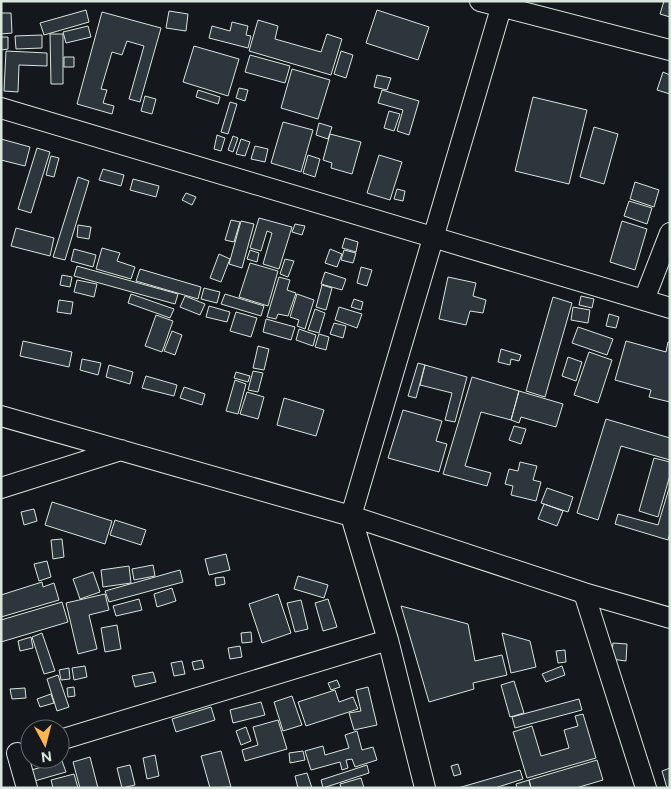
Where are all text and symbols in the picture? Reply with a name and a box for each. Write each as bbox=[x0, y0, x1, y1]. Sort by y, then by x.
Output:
north arrow bbox=[20, 719, 70, 769]
text: N bbox=[40, 747, 53, 766]

